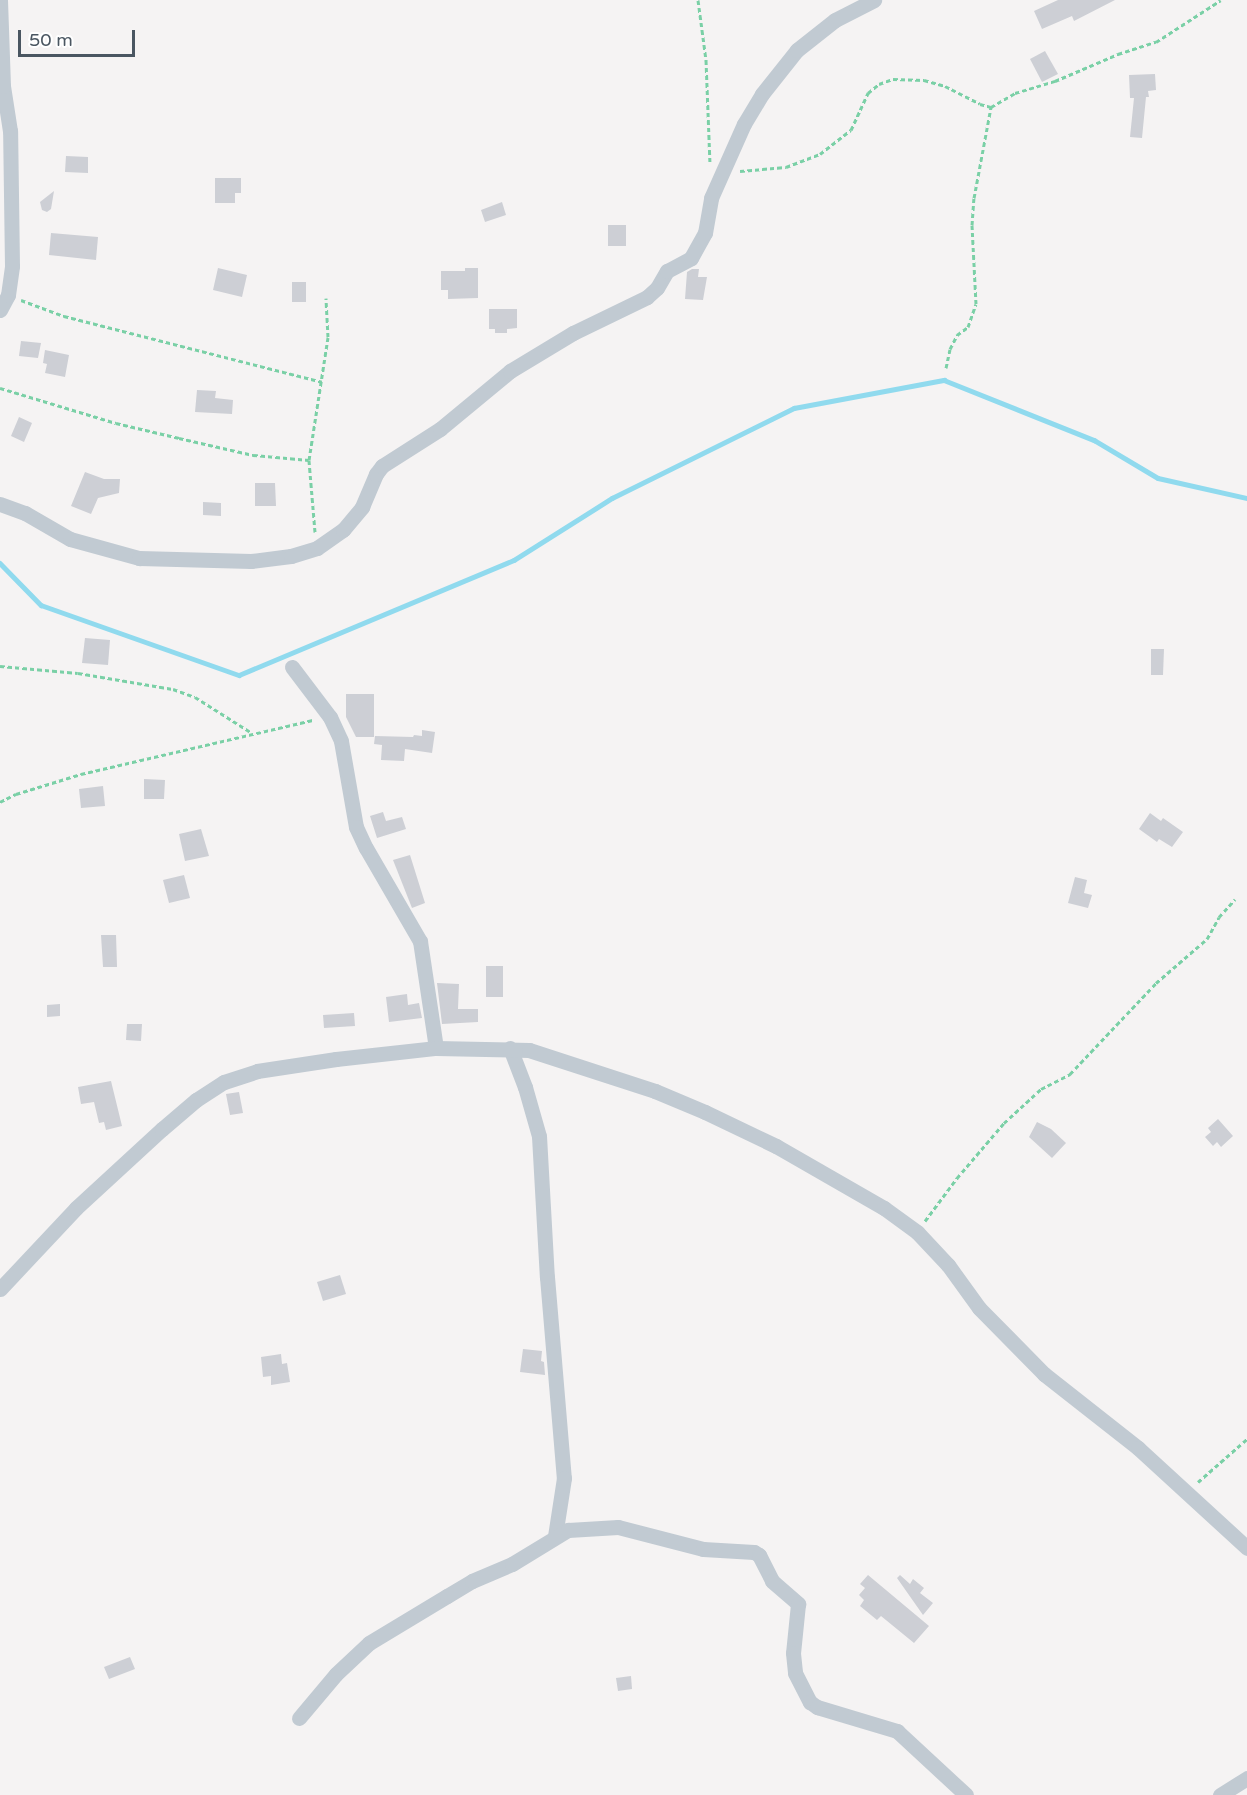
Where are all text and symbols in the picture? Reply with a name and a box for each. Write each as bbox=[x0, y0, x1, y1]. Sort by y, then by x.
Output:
scale bar bbox=[21, 18, 138, 56]
text: 50 m bbox=[29, 29, 73, 51]

